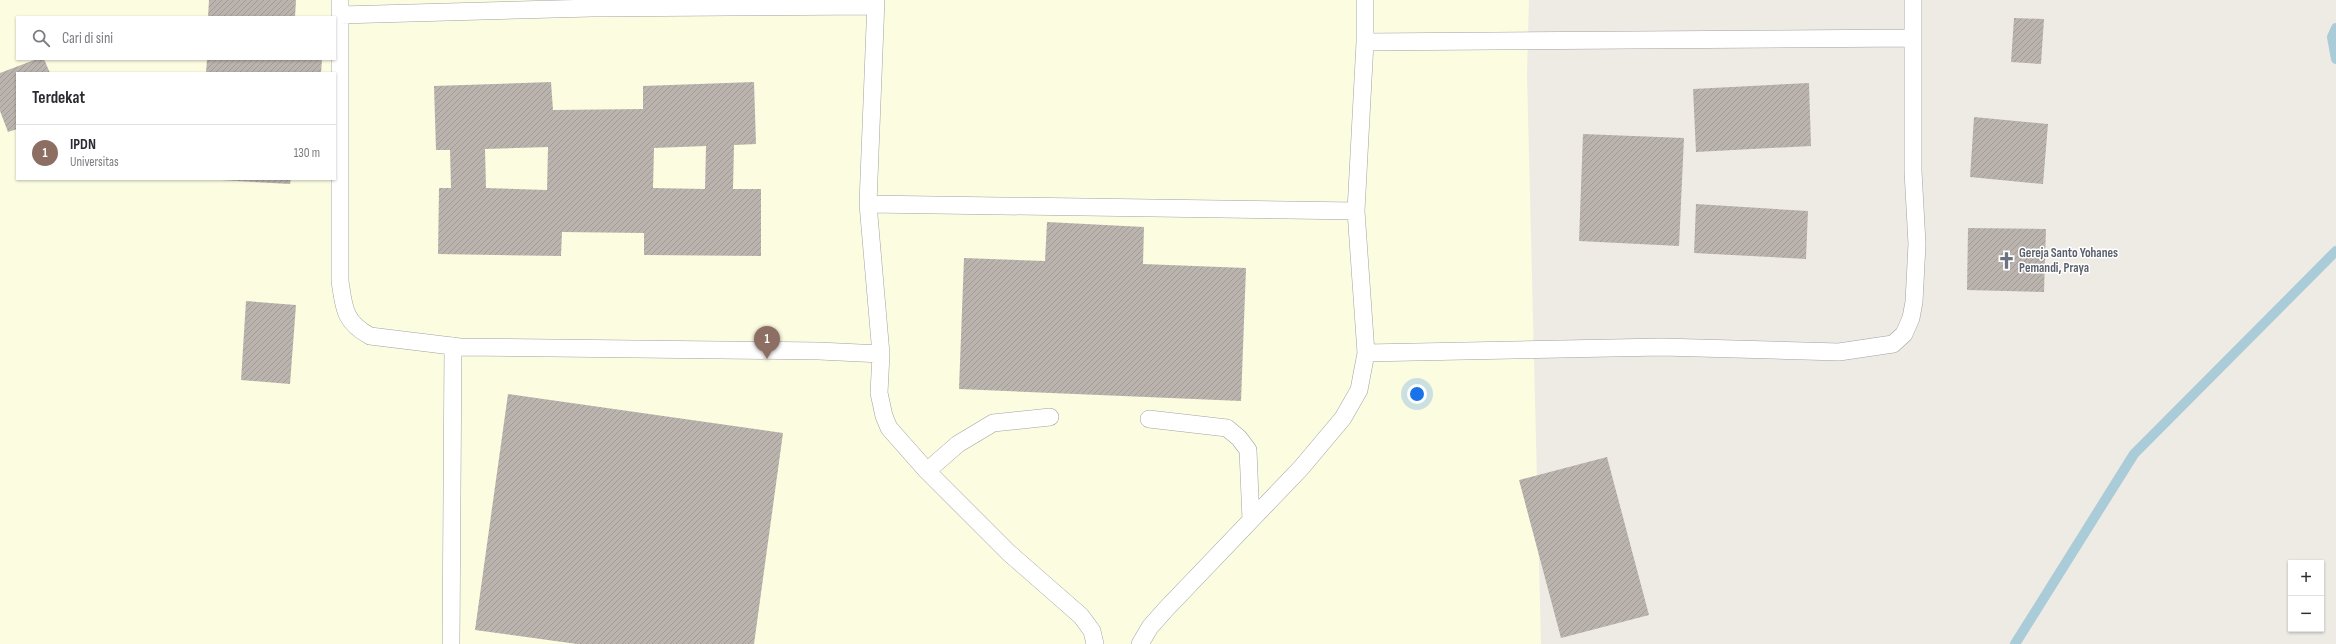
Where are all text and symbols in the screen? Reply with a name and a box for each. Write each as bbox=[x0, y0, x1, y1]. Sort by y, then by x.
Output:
search box bbox=[16, 16, 336, 60]
icon: search bbox=[30, 27, 52, 49]
text: Cari di sini bbox=[62, 29, 113, 48]
text: Terdekat bbox=[32, 88, 85, 108]
text: IPDN bbox=[70, 135, 96, 154]
text: 1 bbox=[42, 145, 48, 161]
text: 130 m bbox=[294, 145, 320, 161]
text: Universitas bbox=[70, 154, 119, 170]
place label: Gereja Santo Yohanes Pemandi, Praya bbox=[2019, 245, 2118, 276]
church icon: Gereja Santo Yohanes Pemandi, Praya bbox=[1996, 250, 2016, 270]
pin: 1 bbox=[754, 326, 780, 359]
your location bbox=[1407, 384, 1427, 404]
map controls bbox=[2288, 560, 2324, 632]
button: + bbox=[2288, 560, 2324, 596]
button: − bbox=[2288, 596, 2324, 632]

